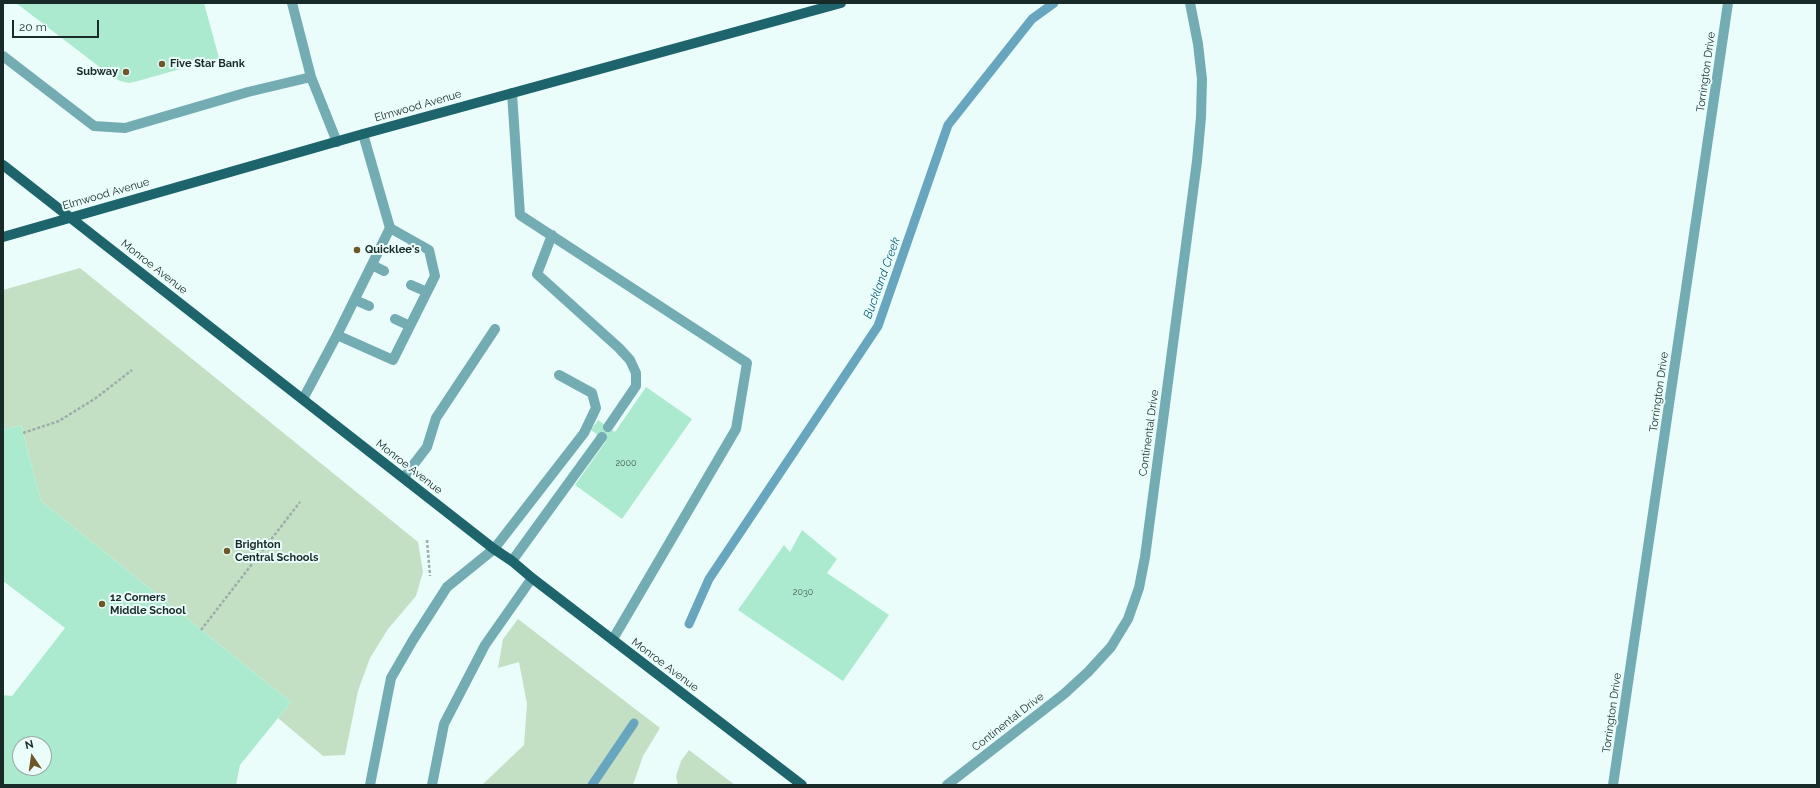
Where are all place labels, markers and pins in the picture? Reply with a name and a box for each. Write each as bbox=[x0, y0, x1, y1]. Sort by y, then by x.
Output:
place label: Five Star Bank bbox=[170, 57, 245, 71]
marker: Five Star Bank bbox=[157, 59, 167, 69]
place label: Subway bbox=[76, 65, 118, 79]
marker: Subway bbox=[121, 67, 131, 77]
place label: Quicklee's bbox=[365, 243, 420, 257]
marker: Quicklee's bbox=[352, 245, 362, 255]
place label: Brighton Central Schools bbox=[235, 538, 318, 564]
marker: Brighton Central Schools bbox=[222, 546, 232, 556]
place label: 12 Corners Middle School bbox=[110, 591, 186, 617]
marker: 12 Corners Middle School bbox=[97, 599, 107, 609]

